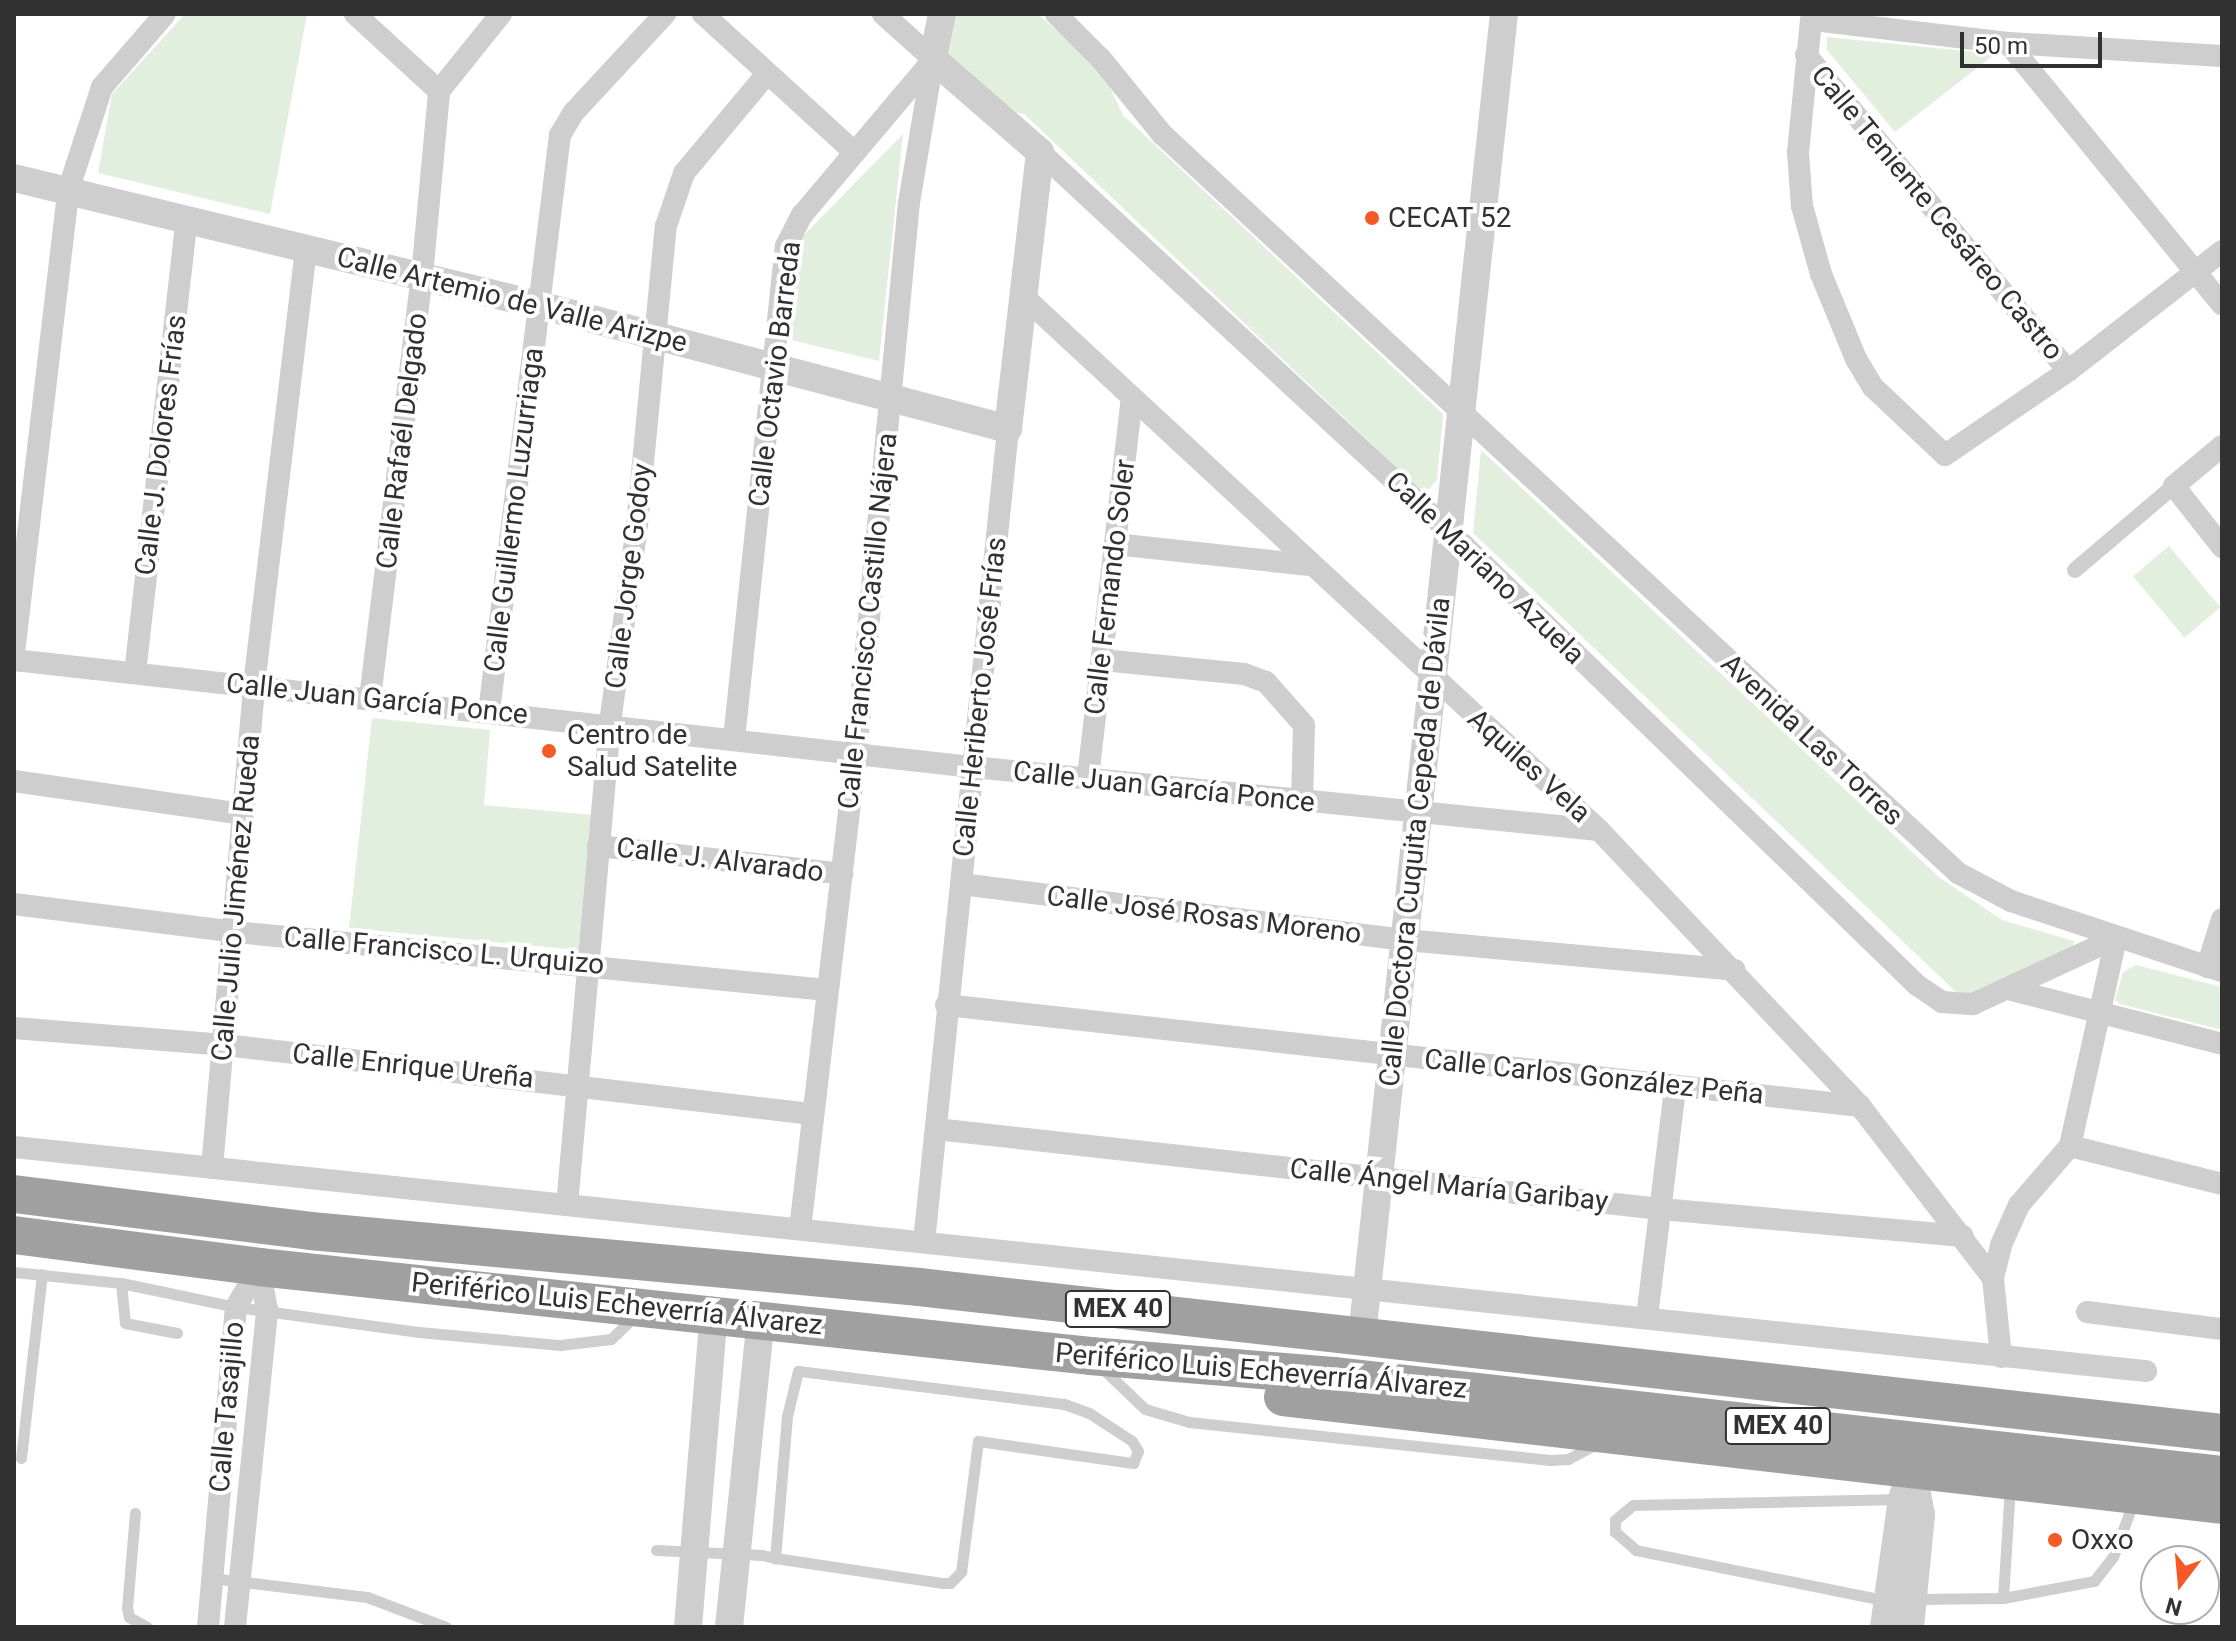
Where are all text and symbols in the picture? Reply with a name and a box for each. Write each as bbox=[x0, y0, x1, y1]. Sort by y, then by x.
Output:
scale bar bbox=[1964, 16, 2106, 66]
text: 50 m bbox=[1974, 32, 2028, 60]
street label: Calle Teniente Cesáreo Castro bbox=[1804, 59, 2070, 367]
place label: CECAT 52 bbox=[1388, 201, 1512, 235]
marker: CECAT 52 bbox=[1363, 209, 1381, 227]
street label: Calle Octavio Barreda bbox=[742, 239, 808, 509]
street label: Calle Artemio de Valle Arizpe bbox=[333, 240, 691, 360]
street label: Calle Rafaél Delgado bbox=[370, 311, 434, 571]
street label: Calle J. Dolores Frías bbox=[128, 313, 194, 577]
street label: Calle Guillermo Luzurriaga bbox=[477, 346, 551, 674]
street label: Calle Francisco Castillo Nájera bbox=[832, 431, 904, 811]
street label: Calle Fernando Soler bbox=[1078, 457, 1142, 717]
street label: Calle Jorge Godoy bbox=[599, 461, 659, 691]
street label: Calle Mariano Azuela bbox=[1379, 465, 1591, 671]
street label: Calle Heriberto José Frías bbox=[946, 535, 1014, 859]
street label: Calle Doctora Cuquita Cepeda de Dávila bbox=[1373, 596, 1457, 1088]
street label: Avenida Las Torres bbox=[1714, 647, 1910, 833]
street label: Calle Juan García Ponce bbox=[225, 666, 529, 732]
street label: Aquiles Vela bbox=[1461, 702, 1597, 830]
place label: Centro de Salud Satelite bbox=[567, 718, 737, 784]
street label: Calle Julio Jiménez Rueda bbox=[205, 733, 267, 1063]
marker: Centro de Salud Satelite bbox=[538, 740, 560, 762]
street label: Calle Juan García Ponce bbox=[1012, 754, 1316, 820]
street label: Calle J. Alvarado bbox=[615, 831, 825, 889]
street label: Calle José Rosas Moreno bbox=[1045, 879, 1363, 951]
street label: Calle Francisco L. Urquizo bbox=[282, 920, 606, 982]
street label: Calle Enrique Ureña bbox=[291, 1037, 535, 1095]
street label: Calle Carlos González Peña bbox=[1423, 1042, 1765, 1112]
street label: Calle Ángel María Garibay bbox=[1288, 1152, 1610, 1218]
street label: Periférico Luis Echeverría Álvarez bbox=[410, 1266, 824, 1342]
road number: MEX 40 bbox=[1064, 1287, 1172, 1331]
street label: Calle Tasajillo bbox=[203, 1320, 251, 1494]
street label: Periférico Luis Echeverría Álvarez bbox=[1054, 1336, 1468, 1406]
road number: MEX 40 bbox=[1724, 1404, 1832, 1448]
place label: Oxxo bbox=[2071, 1523, 2134, 1557]
marker: Oxxo bbox=[2046, 1531, 2064, 1549]
north arrow bbox=[2140, 1545, 2220, 1625]
text: N bbox=[2163, 1592, 2185, 1621]

